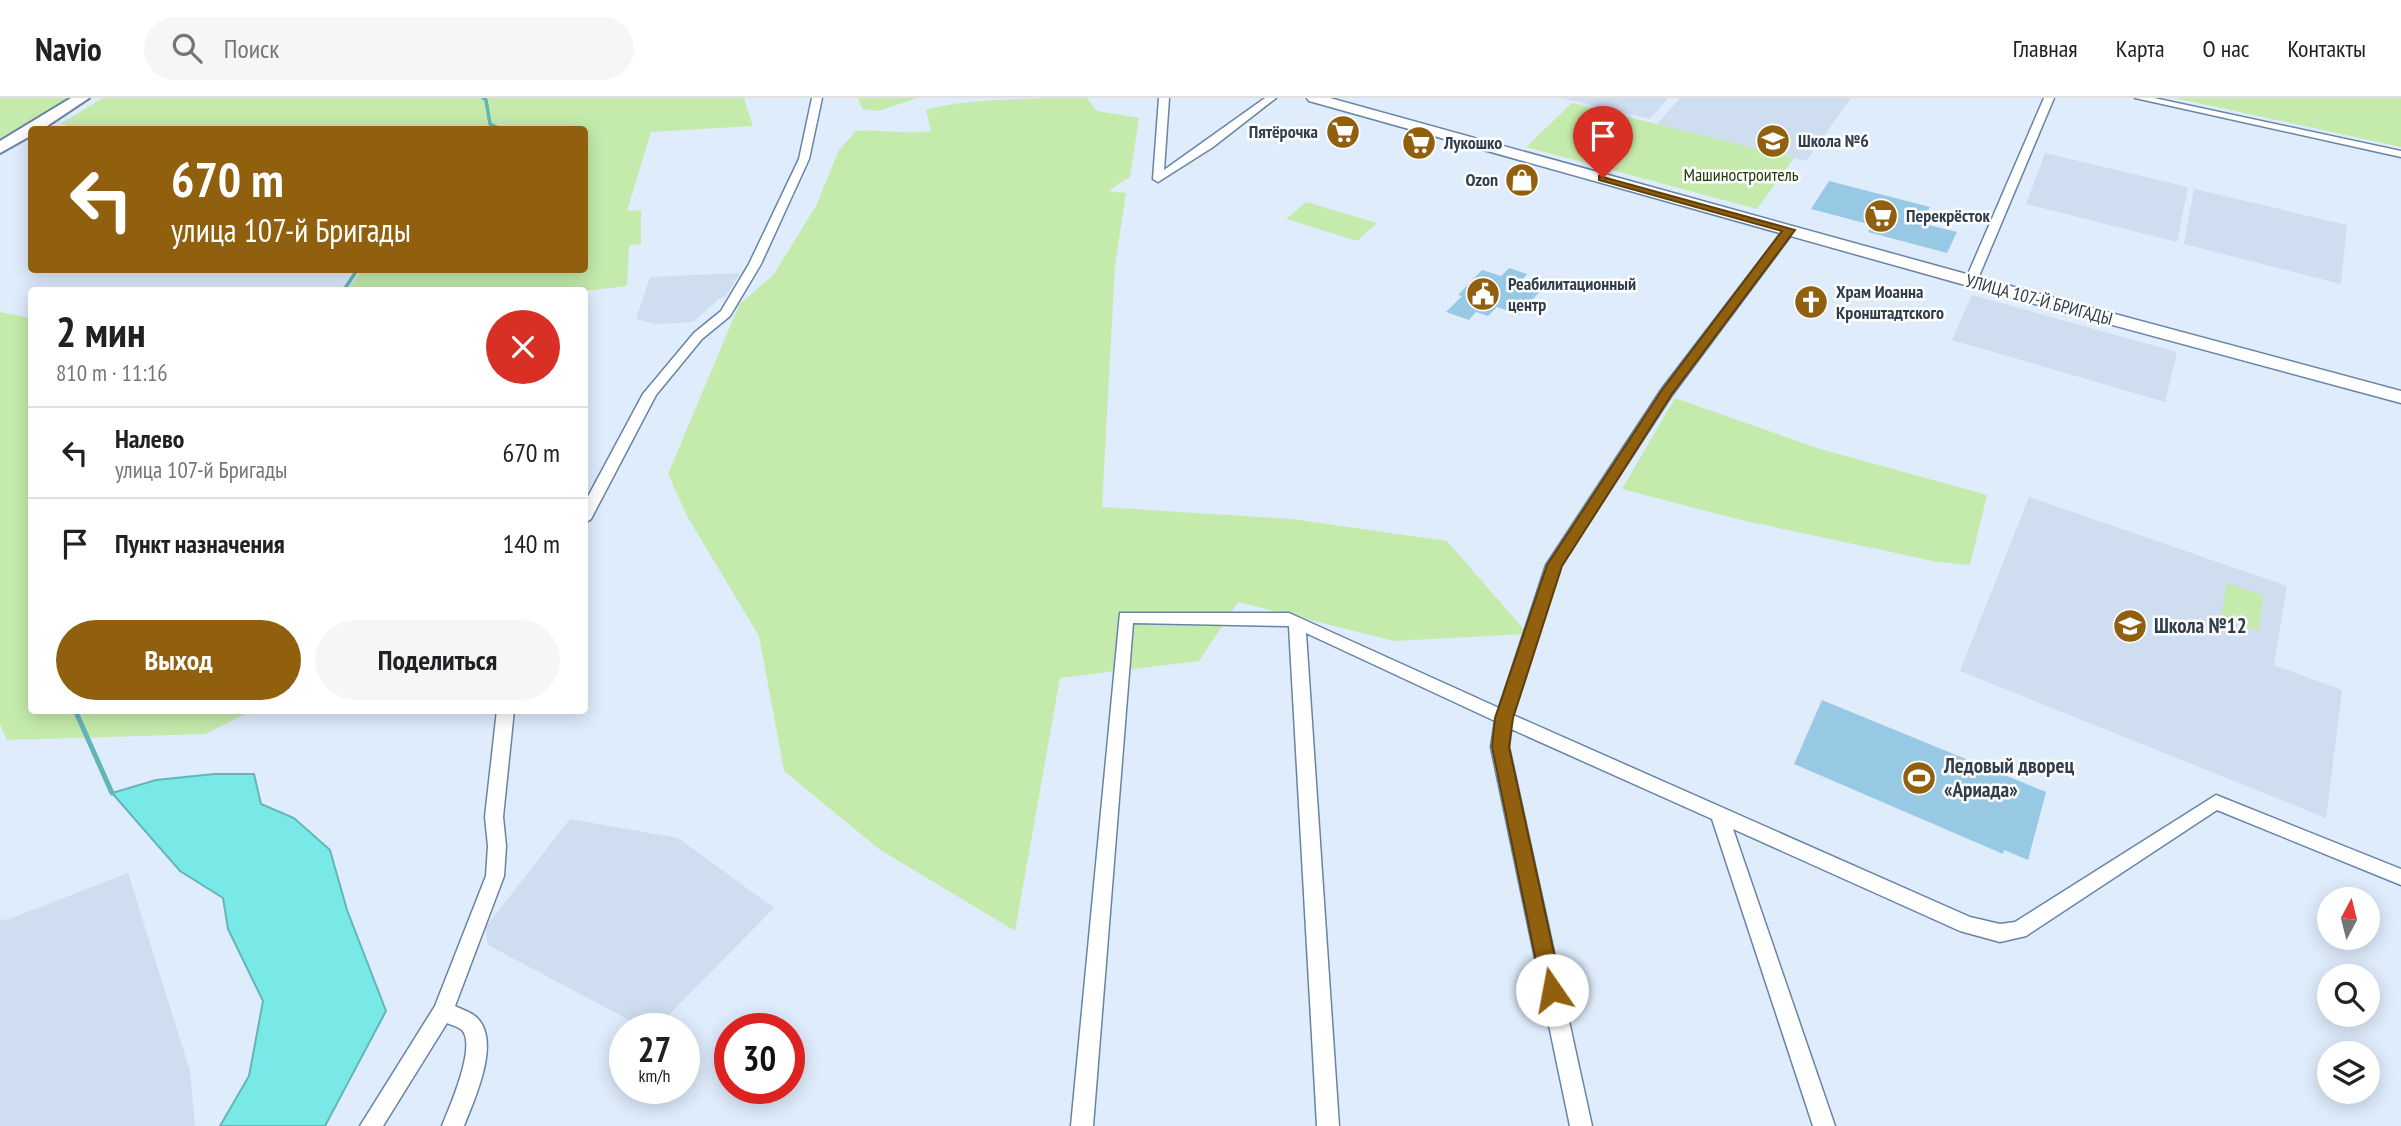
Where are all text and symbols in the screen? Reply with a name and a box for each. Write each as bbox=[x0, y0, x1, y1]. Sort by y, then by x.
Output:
search box bbox=[144, 17, 634, 80]
text: Navio bbox=[35, 27, 102, 70]
icon: search bbox=[168, 29, 206, 67]
text: Поиск bbox=[224, 32, 279, 65]
text: Главная bbox=[2013, 33, 2078, 64]
text: Карта bbox=[2116, 33, 2165, 64]
text: О нас bbox=[2203, 33, 2249, 64]
text: Контакты bbox=[2287, 33, 2366, 64]
pin bbox=[1573, 106, 1633, 178]
supermarket icon: Пятёрочка bbox=[1324, 113, 1362, 151]
icon: arrive bbox=[1584, 117, 1622, 155]
place label: Пятёрочка bbox=[1249, 120, 1318, 143]
school or university icon: Школа №6 bbox=[1754, 122, 1792, 160]
supermarket icon: Лукошко bbox=[1400, 124, 1438, 162]
place label: Школа №6 bbox=[1798, 129, 1869, 152]
place label: Лукошко bbox=[1443, 131, 1502, 154]
text: 670 m bbox=[171, 147, 284, 211]
icon: left bbox=[56, 154, 147, 245]
shop icon: Ozon bbox=[1503, 161, 1541, 199]
park label: Машиностроитель bbox=[1683, 163, 1799, 186]
place label: Ozon bbox=[1465, 168, 1498, 191]
supermarket icon: Перекрёсток bbox=[1862, 197, 1900, 235]
place label: Перекрёсток bbox=[1906, 204, 1990, 227]
text: улица 107-й Бригады bbox=[171, 209, 411, 251]
street label: УЛИЦА 107-Й БРИГАДЫ bbox=[1963, 269, 2115, 330]
place label: Реабилитационный центр bbox=[1508, 272, 1636, 316]
public building icon: Реабилитационный центр bbox=[1464, 275, 1502, 313]
place label: Храм Иоанна Кронштадтского bbox=[1836, 280, 1944, 324]
church icon: Храм Иоанна Кронштадтского bbox=[1792, 283, 1830, 321]
text: 2 мин bbox=[56, 304, 146, 359]
button: close bbox=[486, 310, 560, 384]
text: 810 m · 11:16 bbox=[56, 358, 168, 387]
text: Налево bbox=[115, 422, 184, 455]
icon: left bbox=[56, 434, 94, 472]
text: 670 m bbox=[502, 436, 560, 469]
text: улица 107-й Бригады bbox=[115, 455, 287, 484]
icon: arrive bbox=[56, 525, 94, 563]
text: Пункт назначения bbox=[115, 527, 285, 560]
text: 140 m bbox=[502, 527, 560, 560]
school or university icon: Школа №12 bbox=[2111, 607, 2149, 645]
place label: Школа №12 bbox=[2154, 612, 2247, 639]
button: Выход bbox=[56, 620, 301, 700]
button: Поделиться bbox=[315, 620, 560, 700]
place label: Ледовый дворец «Ариада» bbox=[1943, 752, 2074, 803]
sports icon: Ледовый дворец «Ариада» bbox=[1900, 759, 1938, 797]
north arrow bbox=[2317, 887, 2380, 950]
map controls bbox=[2317, 887, 2380, 1104]
position arrow bbox=[1515, 953, 1589, 1027]
button: search bbox=[2317, 964, 2380, 1027]
speed limit sign: 30 bbox=[714, 1013, 805, 1104]
text: 27 bbox=[638, 1026, 671, 1072]
button: layers bbox=[2317, 1041, 2380, 1104]
text: km/h bbox=[639, 1064, 670, 1087]

